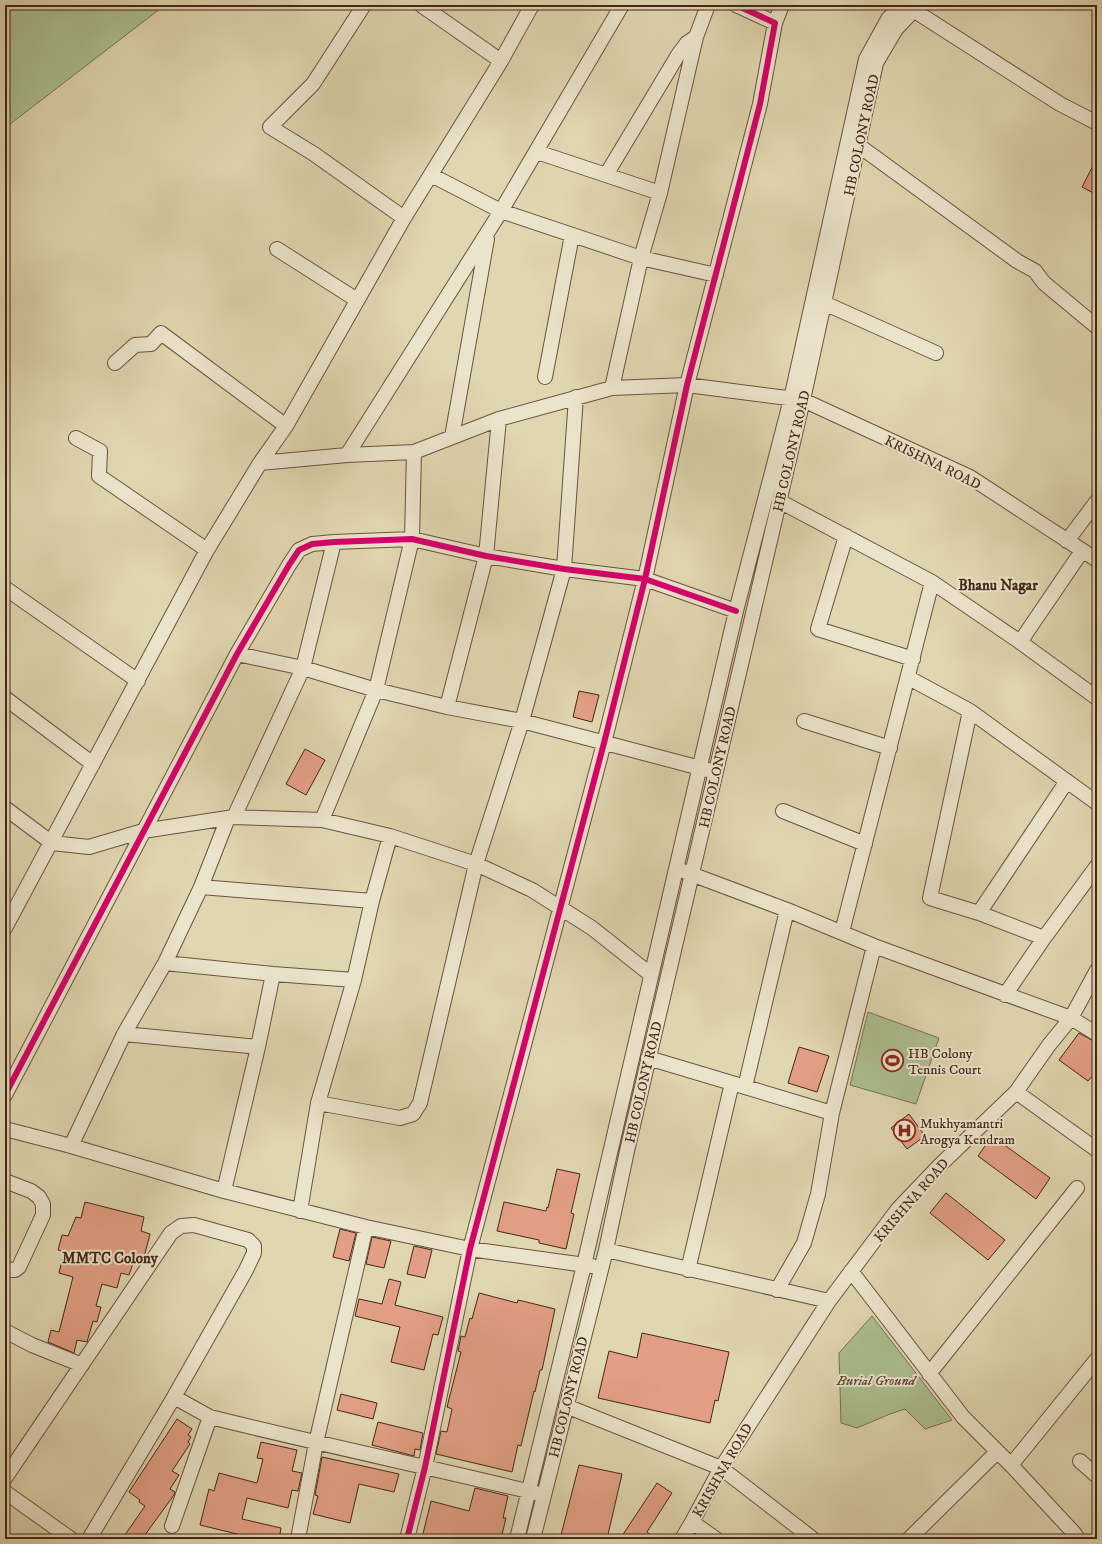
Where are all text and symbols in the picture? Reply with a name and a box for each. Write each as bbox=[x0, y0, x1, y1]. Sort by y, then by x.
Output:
street label: HB COLONY ROAD bbox=[840, 73, 884, 198]
street label: HB COLONY ROAD bbox=[769, 389, 815, 514]
street label: KRISHNA ROAD bbox=[881, 432, 984, 494]
district label: Bhanu Nagar bbox=[958, 576, 1038, 595]
street label: HB COLONY ROAD bbox=[695, 705, 741, 830]
street label: HB COLONY ROAD bbox=[621, 1020, 667, 1145]
place label: HB Colony Tennis Court bbox=[908, 1045, 982, 1079]
sports icon: HB Colony Tennis Court bbox=[880, 1048, 906, 1074]
place label: Mukhyamantri Arogya Kendram bbox=[920, 1115, 1015, 1149]
hospital icon: Mukhyamantri Arogya Kendram bbox=[891, 1118, 917, 1144]
street label: KRISHNA ROAD bbox=[870, 1155, 953, 1246]
district label: MMTC Colony bbox=[62, 1249, 159, 1268]
street label: HB COLONY ROAD bbox=[545, 1335, 593, 1460]
park label: Burial Ground bbox=[836, 1372, 918, 1390]
street label: KRISHNA ROAD bbox=[689, 1420, 757, 1521]

